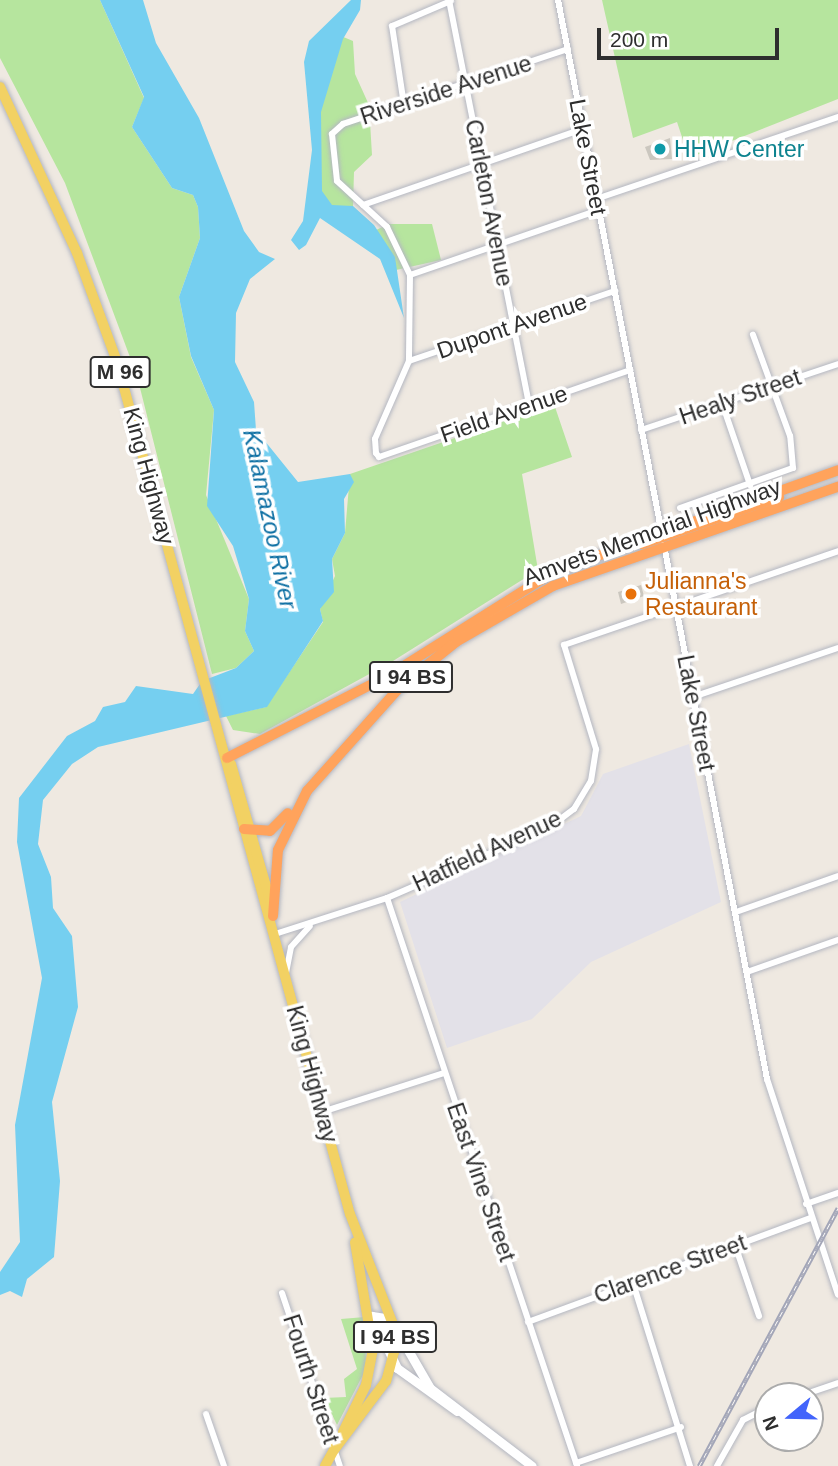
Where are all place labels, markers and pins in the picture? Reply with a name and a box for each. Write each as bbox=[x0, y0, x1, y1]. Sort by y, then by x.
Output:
place label: HHW Center bbox=[674, 135, 804, 163]
marker: HHW Center bbox=[652, 141, 668, 157]
place label: Julianna's Restaurant bbox=[645, 567, 758, 621]
marker: Julianna's Restaurant bbox=[623, 586, 639, 602]

